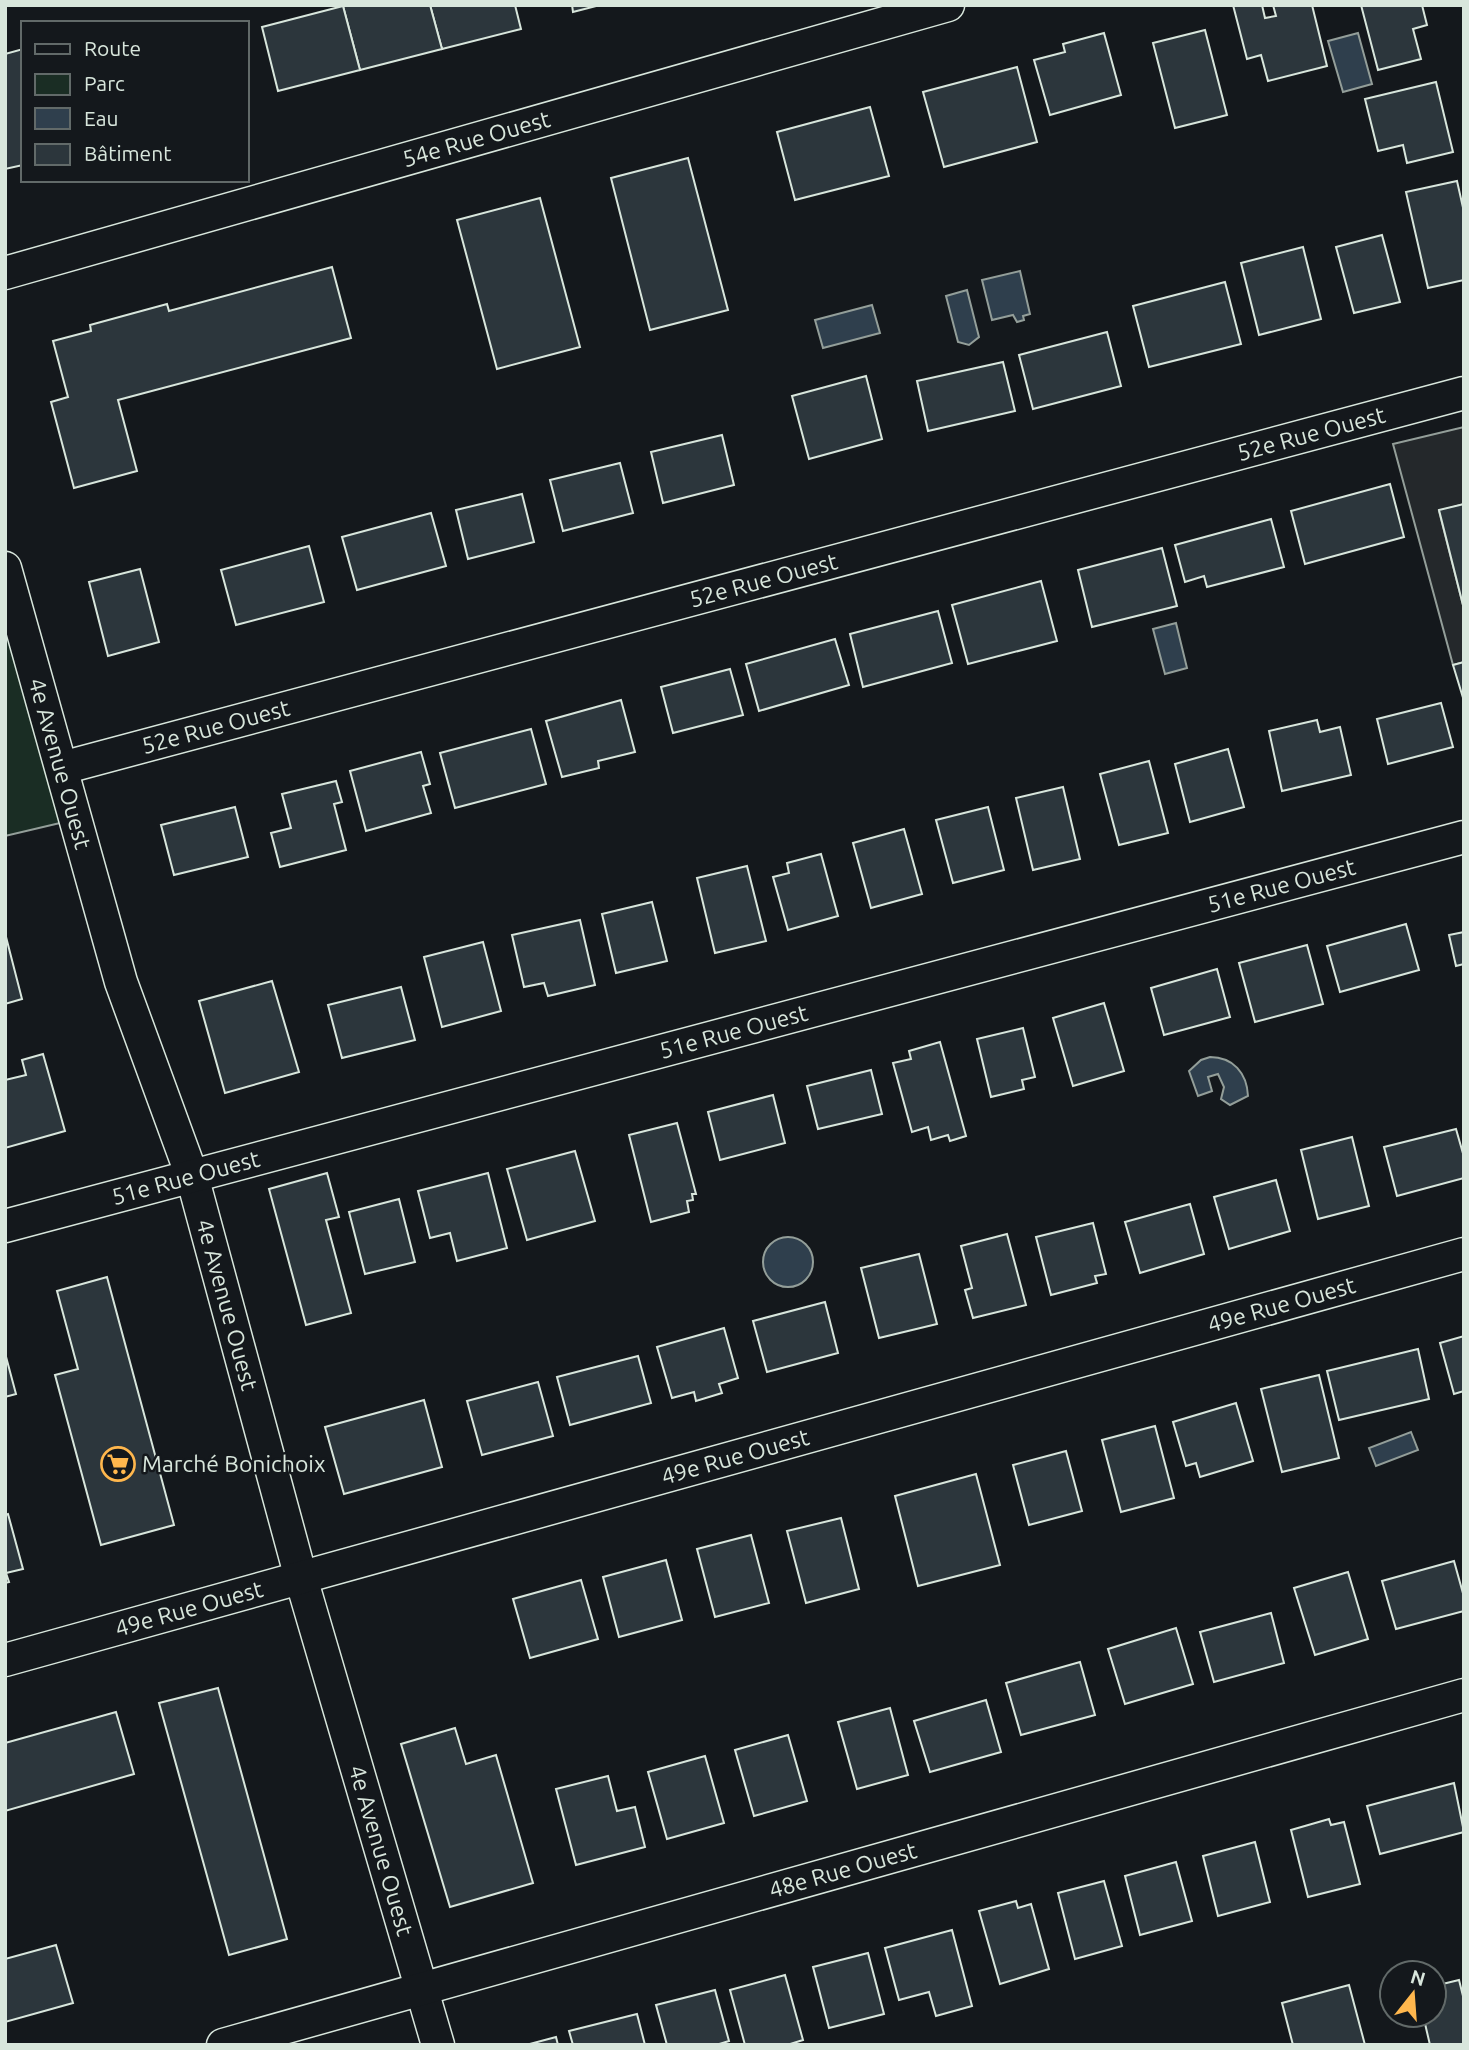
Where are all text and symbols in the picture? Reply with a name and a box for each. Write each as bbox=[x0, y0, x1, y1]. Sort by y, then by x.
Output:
legend bbox=[21, 21, 248, 182]
text: Route bbox=[84, 36, 141, 60]
text: Parc bbox=[84, 71, 125, 95]
text: Eau bbox=[84, 106, 119, 130]
street label: 54e Rue Ouest bbox=[400, 106, 553, 171]
text: Bâtiment bbox=[84, 141, 171, 165]
street label: 52e Rue Ouest bbox=[1234, 402, 1388, 465]
street label: 52e Rue Ouest bbox=[686, 548, 840, 612]
street label: 4e Avenue Ouest bbox=[24, 675, 96, 852]
street label: 52e Rue Ouest bbox=[139, 695, 292, 758]
street label: 51e Rue Ouest bbox=[1205, 854, 1358, 917]
street label: 51e Rue Ouest bbox=[657, 1000, 810, 1063]
street label: 51e Rue Ouest bbox=[109, 1146, 262, 1209]
street label: 4e Avenue Ouest bbox=[192, 1216, 263, 1393]
street label: 49e Rue Ouest bbox=[1205, 1272, 1358, 1337]
street label: 49e Rue Ouest bbox=[658, 1424, 812, 1489]
supermarket icon: Marché Bonichoix bbox=[99, 1445, 137, 1483]
place label: Marché Bonichoix bbox=[142, 1451, 326, 1476]
street label: 49e Rue Ouest bbox=[112, 1576, 266, 1641]
street label: 4e Avenue Ouest bbox=[345, 1762, 418, 1939]
street label: 48e Rue Ouest bbox=[766, 1837, 919, 1902]
north arrow bbox=[1378, 1959, 1448, 2029]
text: N bbox=[1408, 1965, 1428, 1990]

